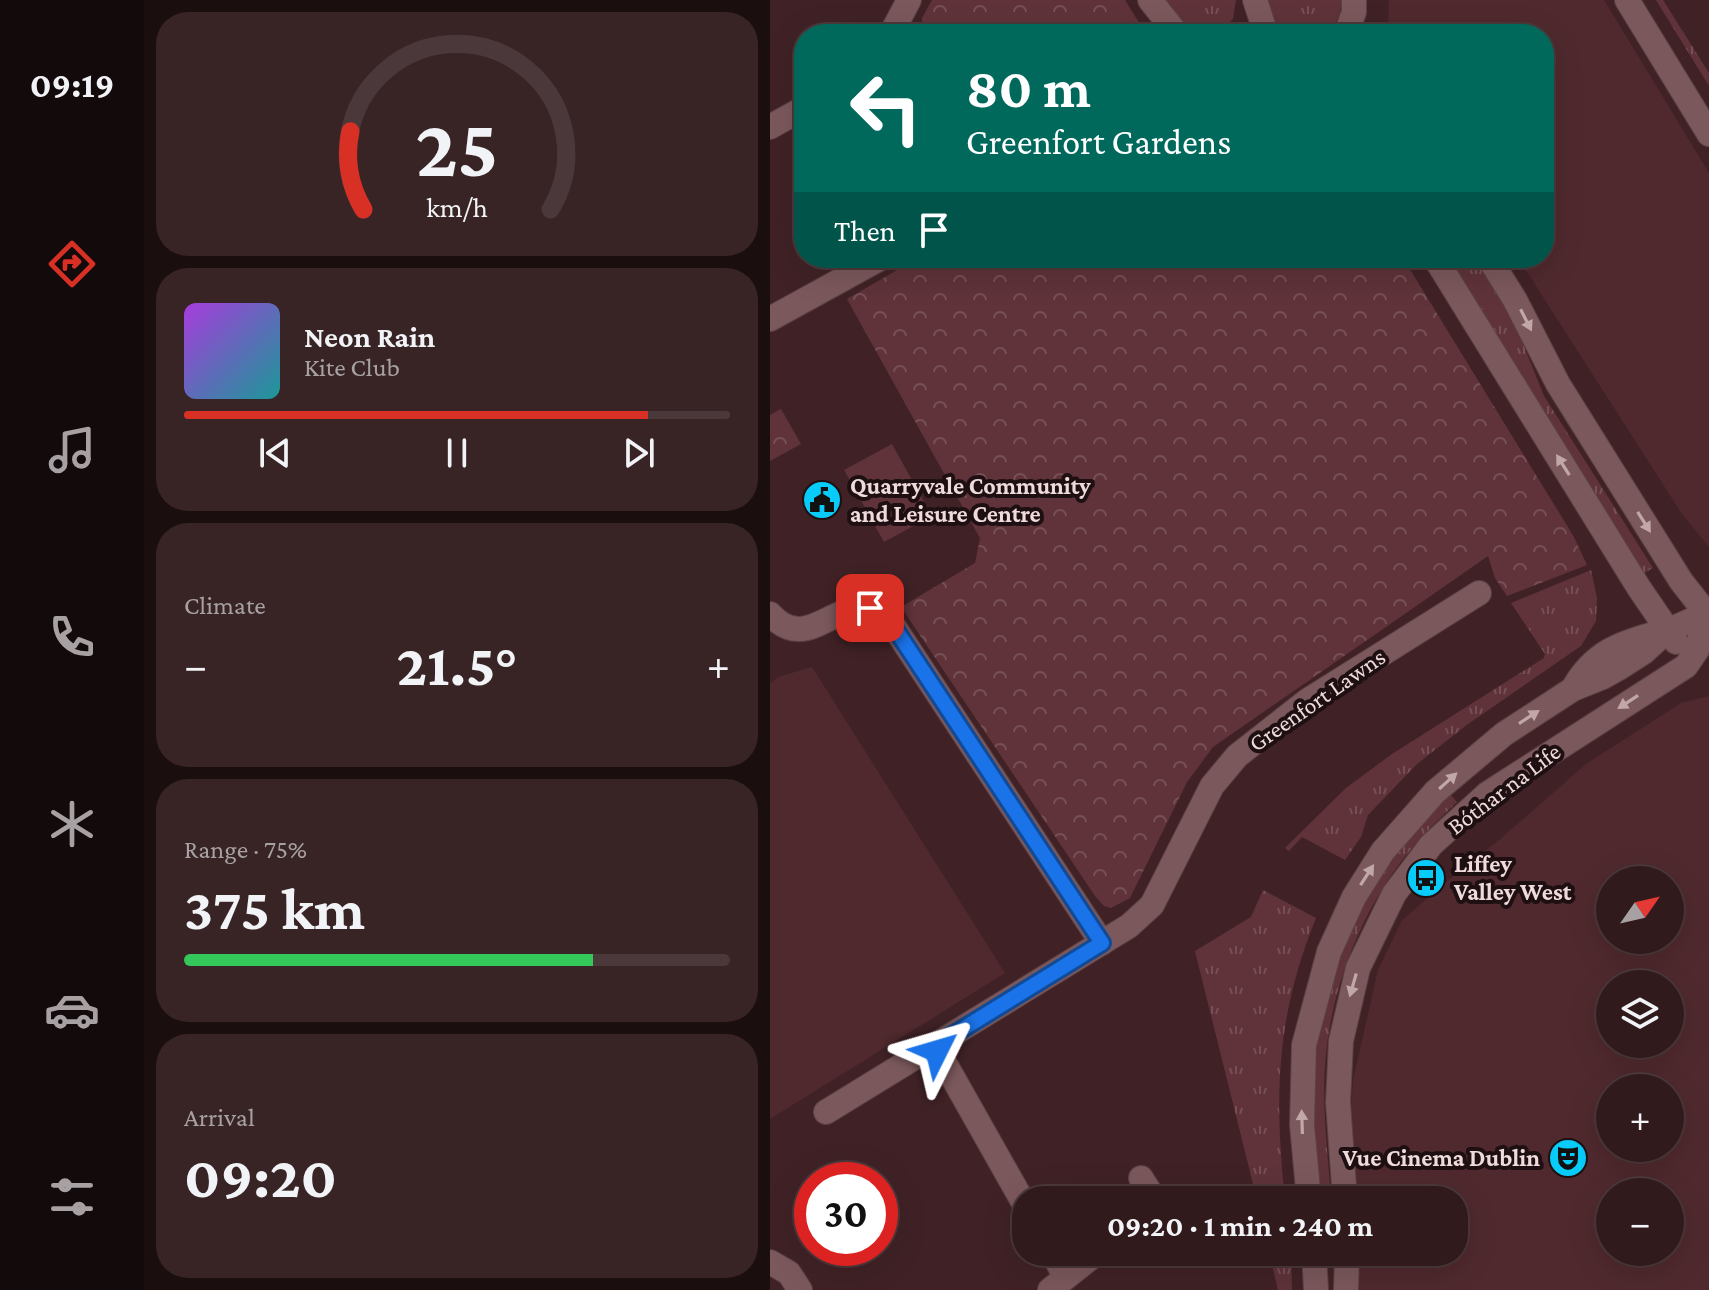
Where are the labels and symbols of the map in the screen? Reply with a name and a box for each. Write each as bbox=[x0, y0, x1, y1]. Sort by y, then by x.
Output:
one-way arrow bbox=[1519, 309, 1532, 332]
one-way arrow bbox=[1556, 454, 1570, 476]
place label: Quarryvale Community and Leisure Centre bbox=[850, 472, 1091, 527]
public building icon: Quarryvale Community and Leisure Centre bbox=[801, 479, 843, 521]
one-way arrow bbox=[1636, 511, 1650, 533]
pin bbox=[836, 574, 904, 642]
street label: Greenfort Lawns bbox=[1243, 643, 1390, 757]
one-way arrow bbox=[1618, 695, 1639, 710]
one-way arrow bbox=[1519, 710, 1540, 725]
street label: Bóthar na Life bbox=[1442, 737, 1565, 840]
one-way arrow bbox=[1438, 772, 1457, 790]
place label: Liffey Valley West bbox=[1453, 850, 1572, 905]
bus stop icon: Liffey Valley West bbox=[1405, 857, 1447, 899]
one-way arrow bbox=[1360, 864, 1374, 886]
north arrow bbox=[1596, 866, 1684, 954]
one-way arrow bbox=[1346, 974, 1359, 998]
position arrow bbox=[895, 1009, 979, 1093]
one-way arrow bbox=[1296, 1109, 1309, 1134]
theatre icon: Vue Cinema Dublin bbox=[1547, 1137, 1589, 1179]
place label: Vue Cinema Dublin bbox=[1342, 1144, 1540, 1171]
speed limit sign: 30 bbox=[794, 1162, 898, 1266]

